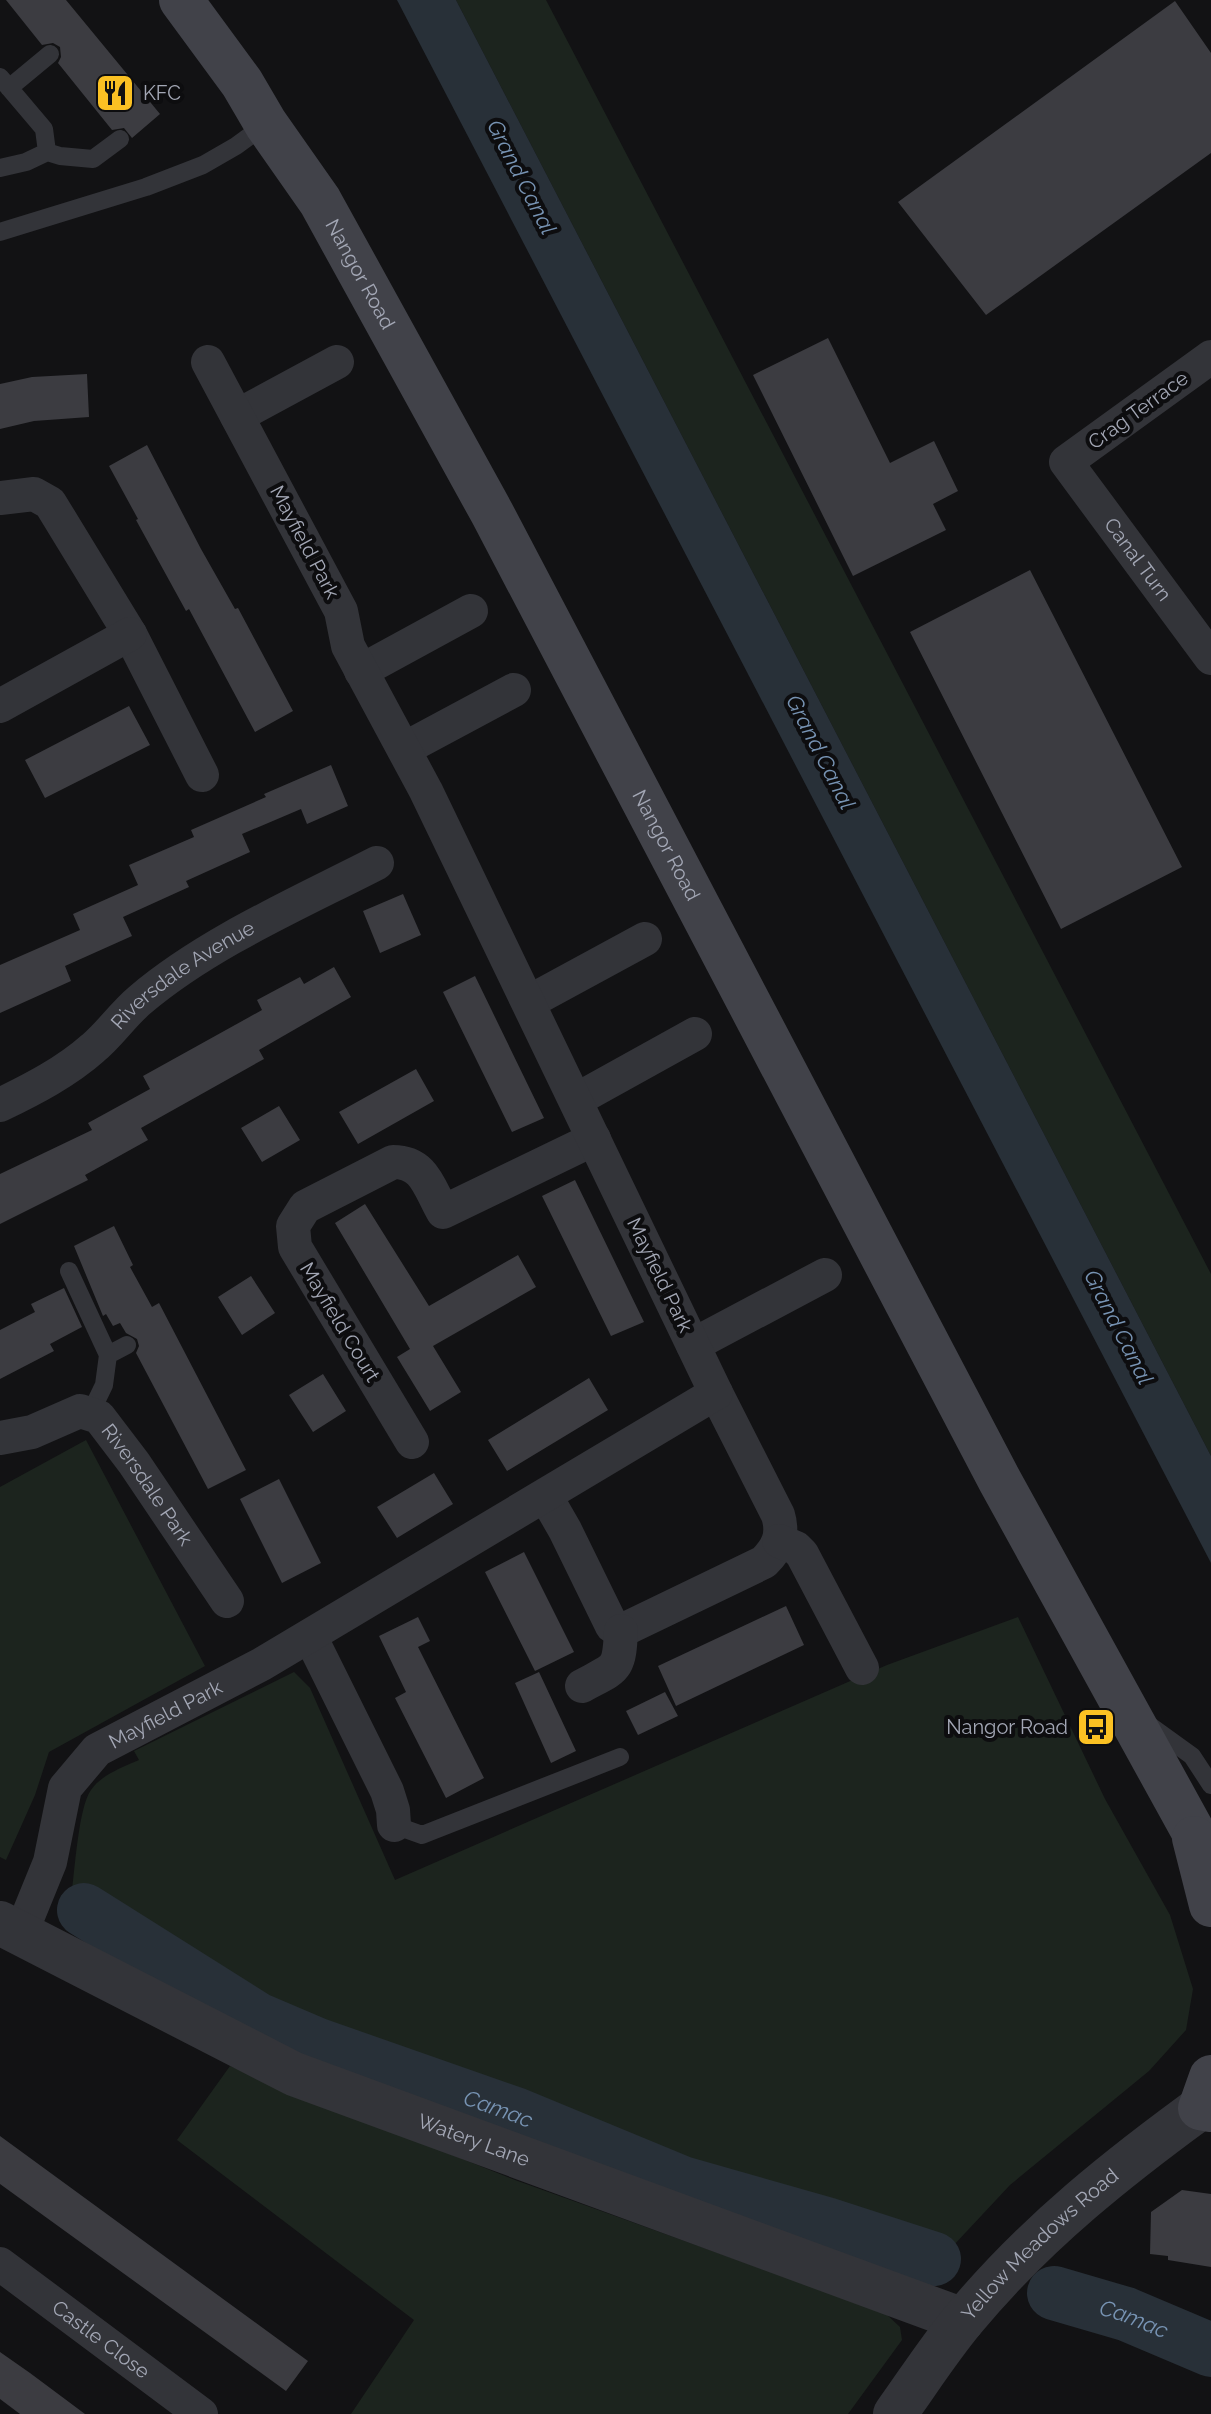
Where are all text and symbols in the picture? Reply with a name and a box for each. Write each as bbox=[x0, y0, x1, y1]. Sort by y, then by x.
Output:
restaurant icon: KFC bbox=[94, 72, 136, 114]
place label: KFC bbox=[143, 81, 181, 105]
water label: Grand Canal bbox=[482, 115, 562, 239]
street label: Nangor Road bbox=[320, 215, 400, 333]
street label: Crag Terrace bbox=[1083, 366, 1193, 454]
street label: Mayfield Park bbox=[265, 481, 345, 603]
street label: Canal Turn bbox=[1099, 513, 1177, 606]
water label: Grand Canal bbox=[781, 690, 861, 814]
street label: Nangor Road bbox=[627, 786, 705, 905]
street label: Riversdale Avenue bbox=[106, 915, 259, 1034]
street label: Mayfield Park bbox=[622, 1214, 698, 1337]
street label: Mayfield Court bbox=[295, 1258, 385, 1386]
water label: Grand Canal bbox=[1079, 1265, 1159, 1389]
street label: Riversdale Park bbox=[97, 1419, 198, 1550]
street label: Mayfield Park bbox=[105, 1675, 227, 1754]
bus stop icon: Nangor Road bbox=[1075, 1706, 1117, 1748]
place label: Nangor Road bbox=[946, 1715, 1068, 1739]
water label: Camac bbox=[460, 2084, 537, 2133]
street label: Watery Lane bbox=[414, 2109, 533, 2172]
street label: Yellow Meadows Road bbox=[956, 2163, 1123, 2325]
water label: Camac bbox=[1097, 2294, 1173, 2344]
street label: Castle Close bbox=[47, 2295, 155, 2384]

